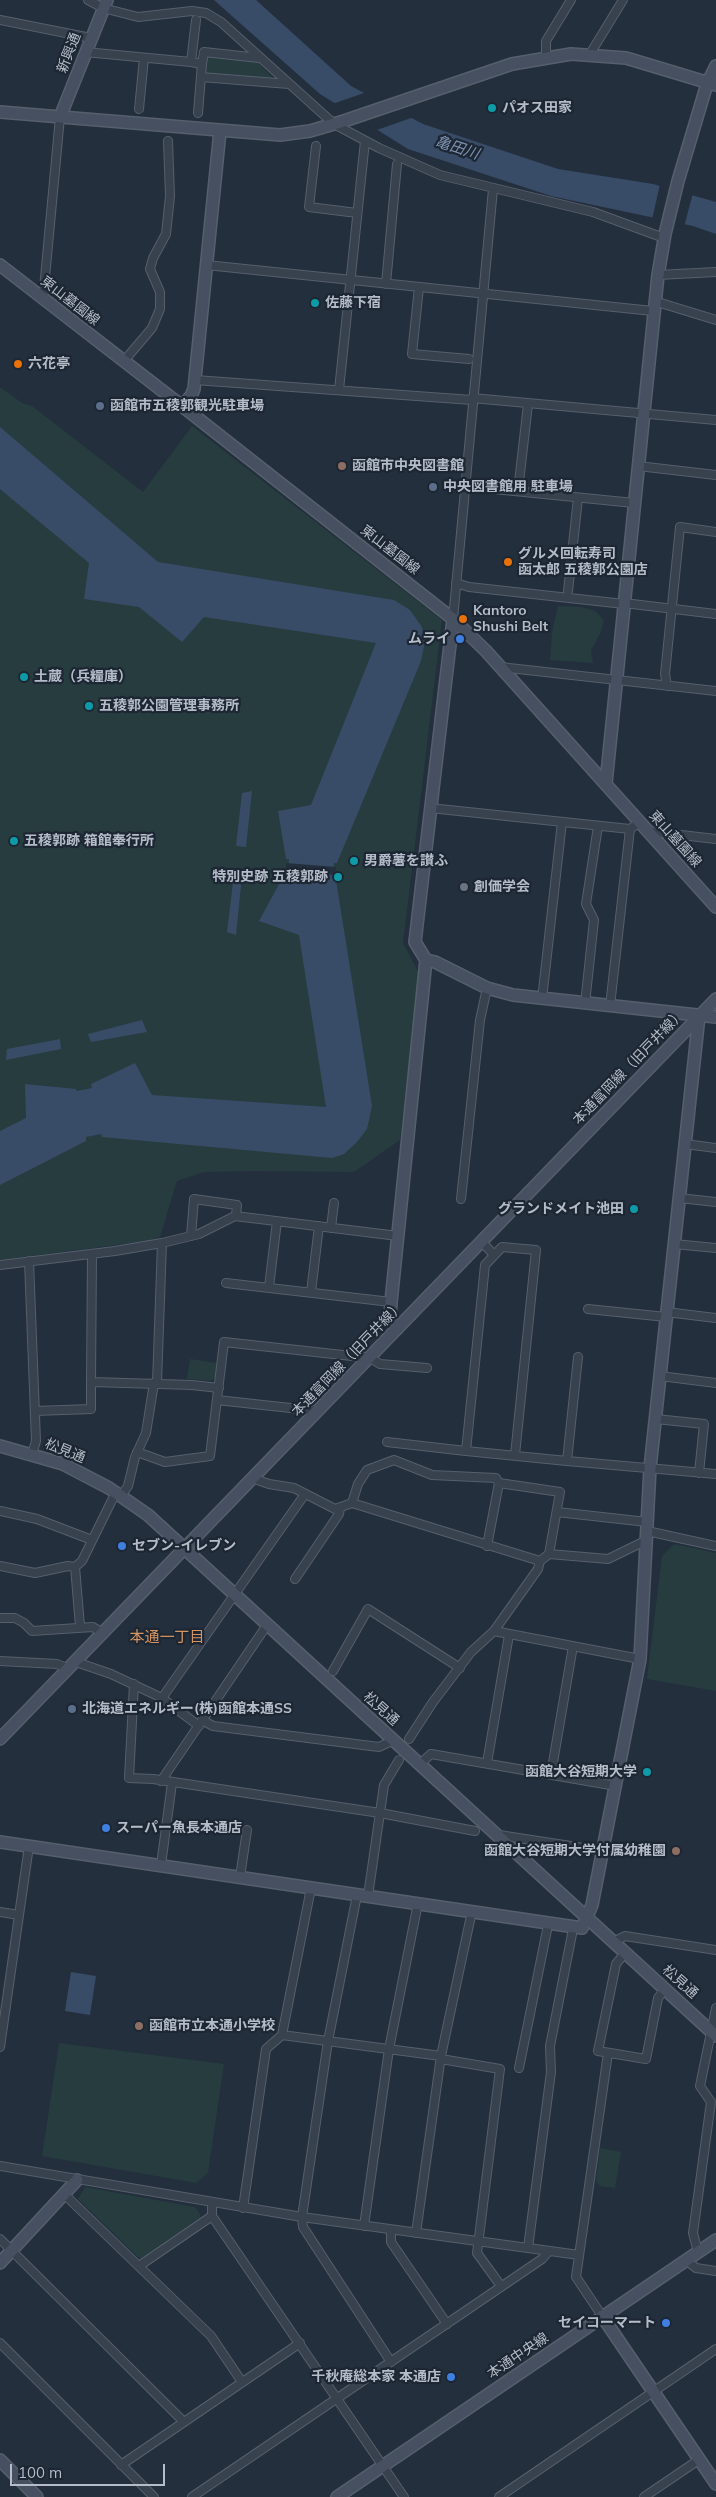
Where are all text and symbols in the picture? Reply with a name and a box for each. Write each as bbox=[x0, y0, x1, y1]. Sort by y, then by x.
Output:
street label: 新興通 bbox=[54, 30, 84, 76]
place label: パオス田家 bbox=[502, 100, 572, 116]
marker: パオス田家 bbox=[486, 102, 498, 114]
water label: 亀田川 bbox=[433, 132, 481, 164]
street label: 東山墓園線 bbox=[37, 273, 103, 329]
place label: 佐藤下宿 bbox=[325, 295, 381, 311]
marker: 佐藤下宿 bbox=[309, 297, 321, 309]
place label: 六花亭 bbox=[28, 356, 70, 372]
marker: 六花亭 bbox=[12, 358, 24, 370]
place label: 函館市五稜郭観光駐車場 bbox=[110, 398, 264, 414]
marker: 函館市五稜郭観光駐車場 bbox=[94, 400, 106, 412]
place label: 函館市中央図書館 bbox=[352, 458, 464, 474]
marker: 函館市中央図書館 bbox=[336, 460, 348, 472]
place label: 中央図書館用 駐車場 bbox=[443, 479, 573, 495]
marker: 中央図書館用 駐車場 bbox=[427, 481, 439, 493]
street label: 東山墓園線 bbox=[357, 522, 423, 578]
place label: グルメ回転寿司 函太郎 五稜郭公園店 bbox=[518, 546, 648, 578]
marker: グルメ回転寿司 函太郎 五稜郭公園店 bbox=[502, 556, 514, 568]
place label: Kantoro Shushi Belt bbox=[473, 603, 548, 636]
marker: Kantoro Shushi Belt bbox=[457, 613, 469, 625]
place label: ムライ bbox=[408, 631, 450, 647]
marker: ムライ bbox=[454, 633, 466, 645]
place label: 土蔵（兵糧庫） bbox=[34, 669, 132, 685]
marker: 土蔵（兵糧庫） bbox=[18, 671, 30, 683]
place label: 五稜郭公園管理事務所 bbox=[99, 698, 239, 714]
marker: 五稜郭公園管理事務所 bbox=[83, 700, 95, 712]
street label: 東山墓園線 bbox=[645, 807, 705, 871]
place label: 五稜郭跡 箱館奉行所 bbox=[24, 833, 154, 849]
marker: 五稜郭跡 箱館奉行所 bbox=[8, 835, 20, 847]
place label: 男爵薯を讃ふ bbox=[364, 853, 448, 869]
marker: 男爵薯を讃ふ bbox=[348, 855, 360, 867]
place label: 特別史跡 五稜郭跡 bbox=[212, 869, 328, 885]
marker: 特別史跡 五稜郭跡 bbox=[332, 871, 344, 883]
place label: 創価学会 bbox=[474, 879, 530, 895]
marker: 創価学会 bbox=[458, 881, 470, 893]
street label: 本通富岡線（旧戸井線） bbox=[569, 1006, 689, 1128]
place label: グランドメイト池田 bbox=[498, 1201, 624, 1217]
marker: グランドメイト池田 bbox=[628, 1203, 640, 1215]
street label: 本通富岡線（旧戸井線） bbox=[288, 1298, 408, 1420]
street label: 松見通 bbox=[42, 1435, 88, 1467]
place label: セブン-イレブン bbox=[132, 1538, 236, 1554]
marker: セブン-イレブン bbox=[116, 1540, 128, 1552]
district label: 本通一丁目 bbox=[130, 1628, 204, 1646]
street label: 松見通 bbox=[360, 1689, 402, 1729]
place label: 北海道エネルギー(株)函館本通SS bbox=[82, 1701, 292, 1717]
marker: 北海道エネルギー(株)函館本通SS bbox=[66, 1703, 78, 1715]
place label: 函館大谷短期大学 bbox=[525, 1764, 637, 1780]
marker: 函館大谷短期大学 bbox=[641, 1766, 653, 1778]
place label: スーパー魚長本通店 bbox=[116, 1820, 242, 1836]
marker: スーパー魚長本通店 bbox=[100, 1822, 112, 1834]
place label: 函館大谷短期大学付属幼稚園 bbox=[484, 1843, 666, 1859]
marker: 函館大谷短期大学付属幼稚園 bbox=[670, 1845, 682, 1857]
street label: 松見通 bbox=[659, 1962, 701, 2002]
place label: 函館市立本通小学校 bbox=[149, 2018, 275, 2034]
marker: 函館市立本通小学校 bbox=[133, 2020, 145, 2032]
place label: セイコーマート bbox=[558, 2315, 656, 2331]
marker: セイコーマート bbox=[660, 2317, 672, 2329]
street label: 本通中央線 bbox=[484, 2329, 552, 2383]
place label: 千秋庵総本家 本通店 bbox=[311, 2369, 441, 2385]
marker: 千秋庵総本家 本通店 bbox=[445, 2371, 457, 2383]
scale bar bbox=[12, 2454, 168, 2486]
text: 100 m bbox=[18, 2463, 62, 2482]

